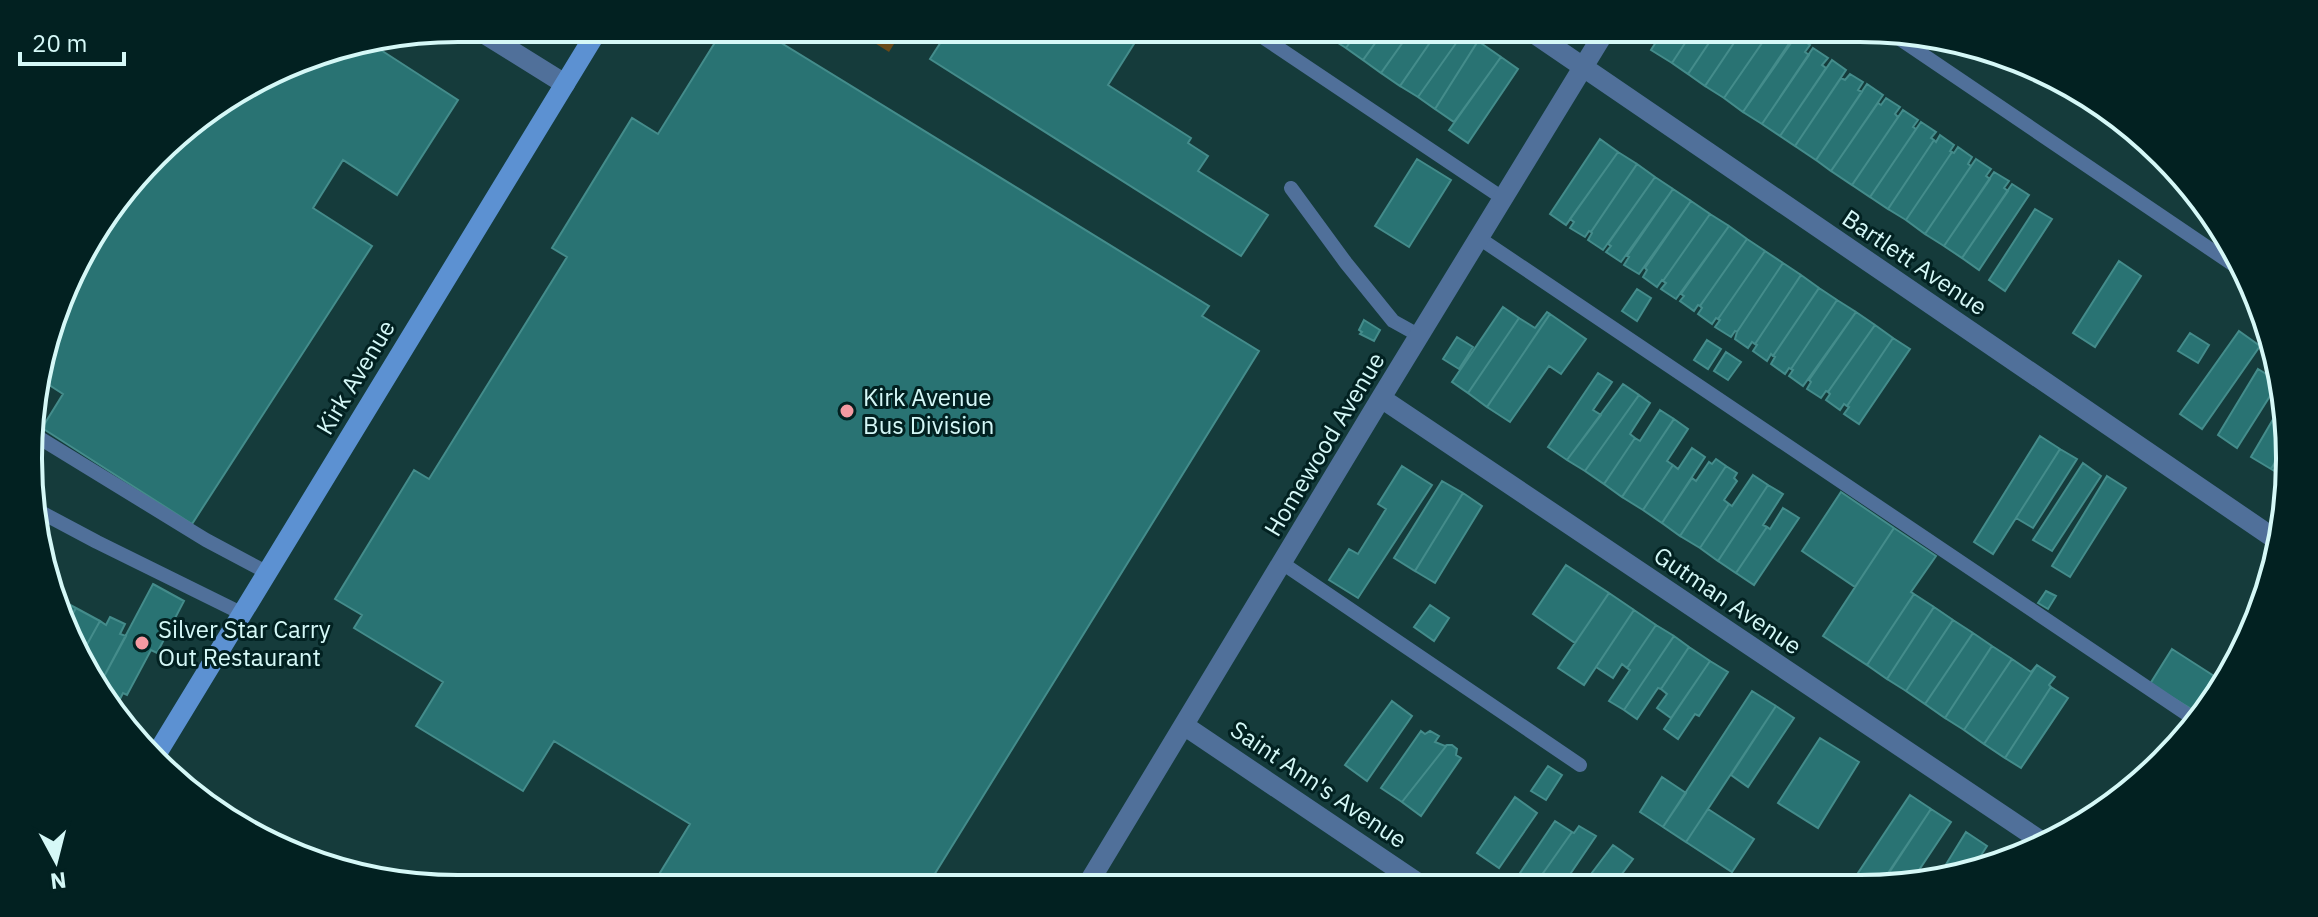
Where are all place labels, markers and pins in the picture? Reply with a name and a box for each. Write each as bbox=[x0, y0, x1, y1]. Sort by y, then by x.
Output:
place label: Kirk Avenue Bus Division bbox=[863, 381, 994, 441]
marker: Kirk Avenue Bus Division bbox=[838, 402, 856, 420]
place label: Silver Star Carry Out Restaurant bbox=[158, 613, 331, 673]
marker: Silver Star Carry Out Restaurant bbox=[133, 634, 151, 652]

